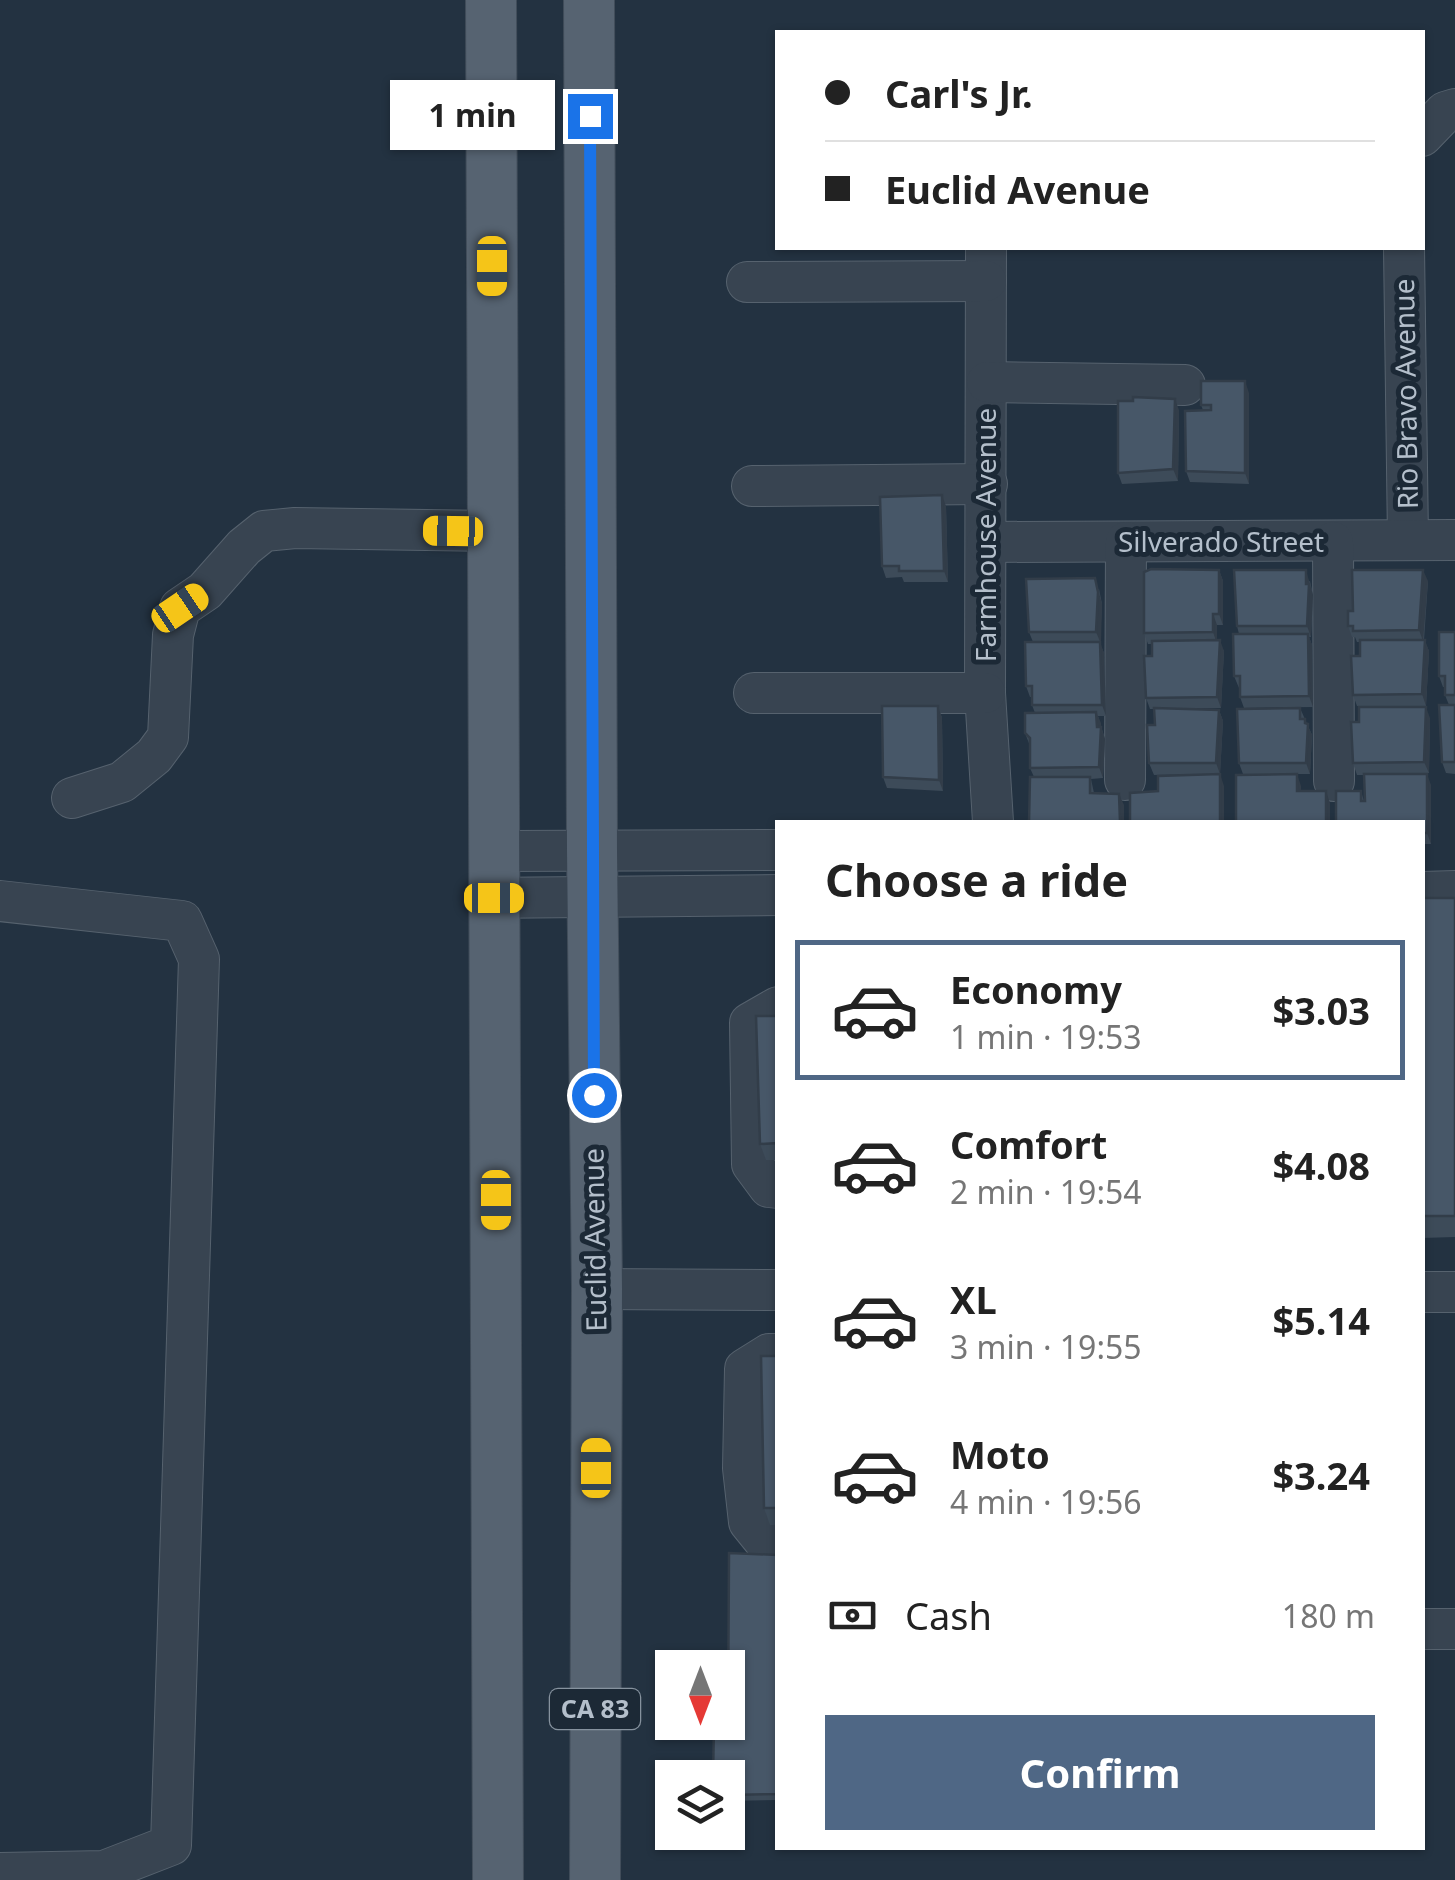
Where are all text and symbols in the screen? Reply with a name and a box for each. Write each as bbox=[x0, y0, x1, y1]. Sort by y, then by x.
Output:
text: Carl's Jr. bbox=[885, 67, 1033, 119]
callout: 1 min bbox=[390, 81, 555, 151]
text: 1 min bbox=[428, 93, 517, 136]
route end bbox=[568, 94, 613, 139]
text: Euclid Avenue bbox=[885, 163, 1150, 215]
car bbox=[477, 236, 507, 296]
street label: Rio Bravo Avenue bbox=[1384, 278, 1426, 510]
street label: Farmhouse Avenue bbox=[966, 408, 1004, 662]
car bbox=[423, 515, 483, 547]
street label: Silverado Street bbox=[1118, 522, 1324, 560]
car bbox=[147, 579, 213, 637]
text: Choose a ride bbox=[825, 849, 1128, 910]
car bbox=[464, 883, 524, 913]
text: Economy bbox=[950, 963, 1122, 1015]
icon: car bbox=[830, 965, 920, 1055]
text: $3.03 bbox=[1272, 984, 1370, 1036]
text: 1 min · 19:53 bbox=[950, 1015, 1142, 1058]
route start bbox=[572, 1073, 617, 1118]
text: Comfort bbox=[950, 1118, 1107, 1170]
icon: car bbox=[830, 1120, 920, 1210]
text: $4.08 bbox=[1272, 1139, 1370, 1191]
street label: Euclid Avenue bbox=[573, 1148, 615, 1332]
car bbox=[481, 1170, 511, 1230]
text: 2 min · 19:54 bbox=[950, 1170, 1142, 1213]
text: XL bbox=[950, 1273, 997, 1325]
icon: car bbox=[830, 1275, 920, 1365]
text: $5.14 bbox=[1272, 1294, 1370, 1346]
text: 3 min · 19:55 bbox=[950, 1325, 1142, 1368]
text: Moto bbox=[950, 1428, 1050, 1480]
icon: car bbox=[830, 1430, 920, 1520]
car bbox=[581, 1438, 611, 1498]
text: $3.24 bbox=[1272, 1449, 1370, 1501]
text: 4 min · 19:56 bbox=[950, 1480, 1142, 1523]
icon: cash bbox=[825, 1588, 880, 1643]
text: Cash bbox=[905, 1589, 992, 1641]
text: 180 m bbox=[1282, 1594, 1375, 1637]
north arrow bbox=[655, 1650, 745, 1740]
map controls bbox=[655, 1650, 745, 1850]
road number: CA 83 bbox=[550, 1689, 640, 1729]
button: Confirm bbox=[825, 1715, 1375, 1830]
button: layers bbox=[655, 1760, 745, 1850]

